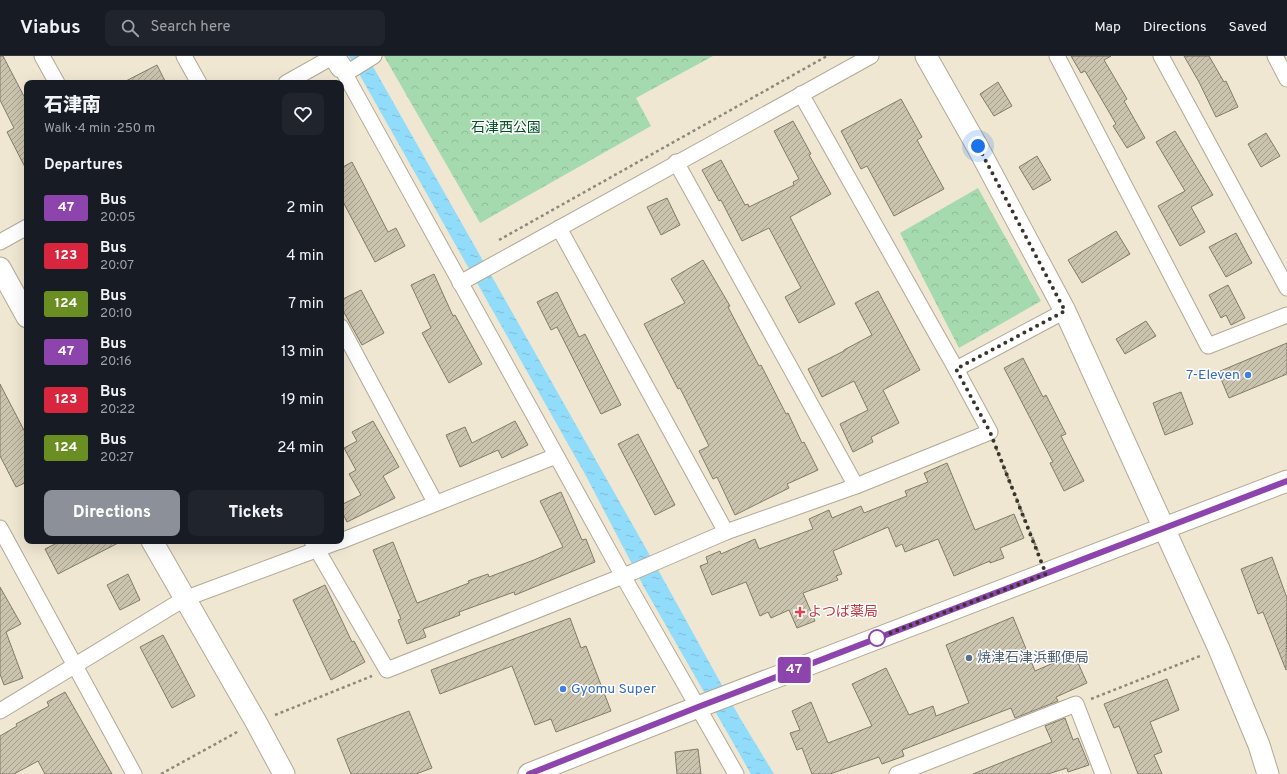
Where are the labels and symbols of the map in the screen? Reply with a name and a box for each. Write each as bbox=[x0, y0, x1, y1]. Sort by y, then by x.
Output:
park label: 石津西公園 bbox=[471, 120, 541, 137]
your location bbox=[968, 136, 988, 156]
place label: 7-Eleven bbox=[1186, 367, 1240, 384]
marker: 7-Eleven bbox=[1243, 370, 1253, 380]
place label: よつば薬局 bbox=[808, 604, 878, 621]
marker: よつば薬局 bbox=[795, 607, 805, 617]
unlabelled marker bbox=[868, 629, 886, 647]
place label: 焼津石津浜郵便局 bbox=[977, 650, 1089, 667]
marker: 焼津石津浜郵便局 bbox=[964, 653, 974, 663]
line badge: 47 bbox=[776, 657, 812, 683]
place label: Gyomu Super bbox=[571, 681, 657, 698]
marker: Gyomu Super bbox=[558, 684, 568, 694]

